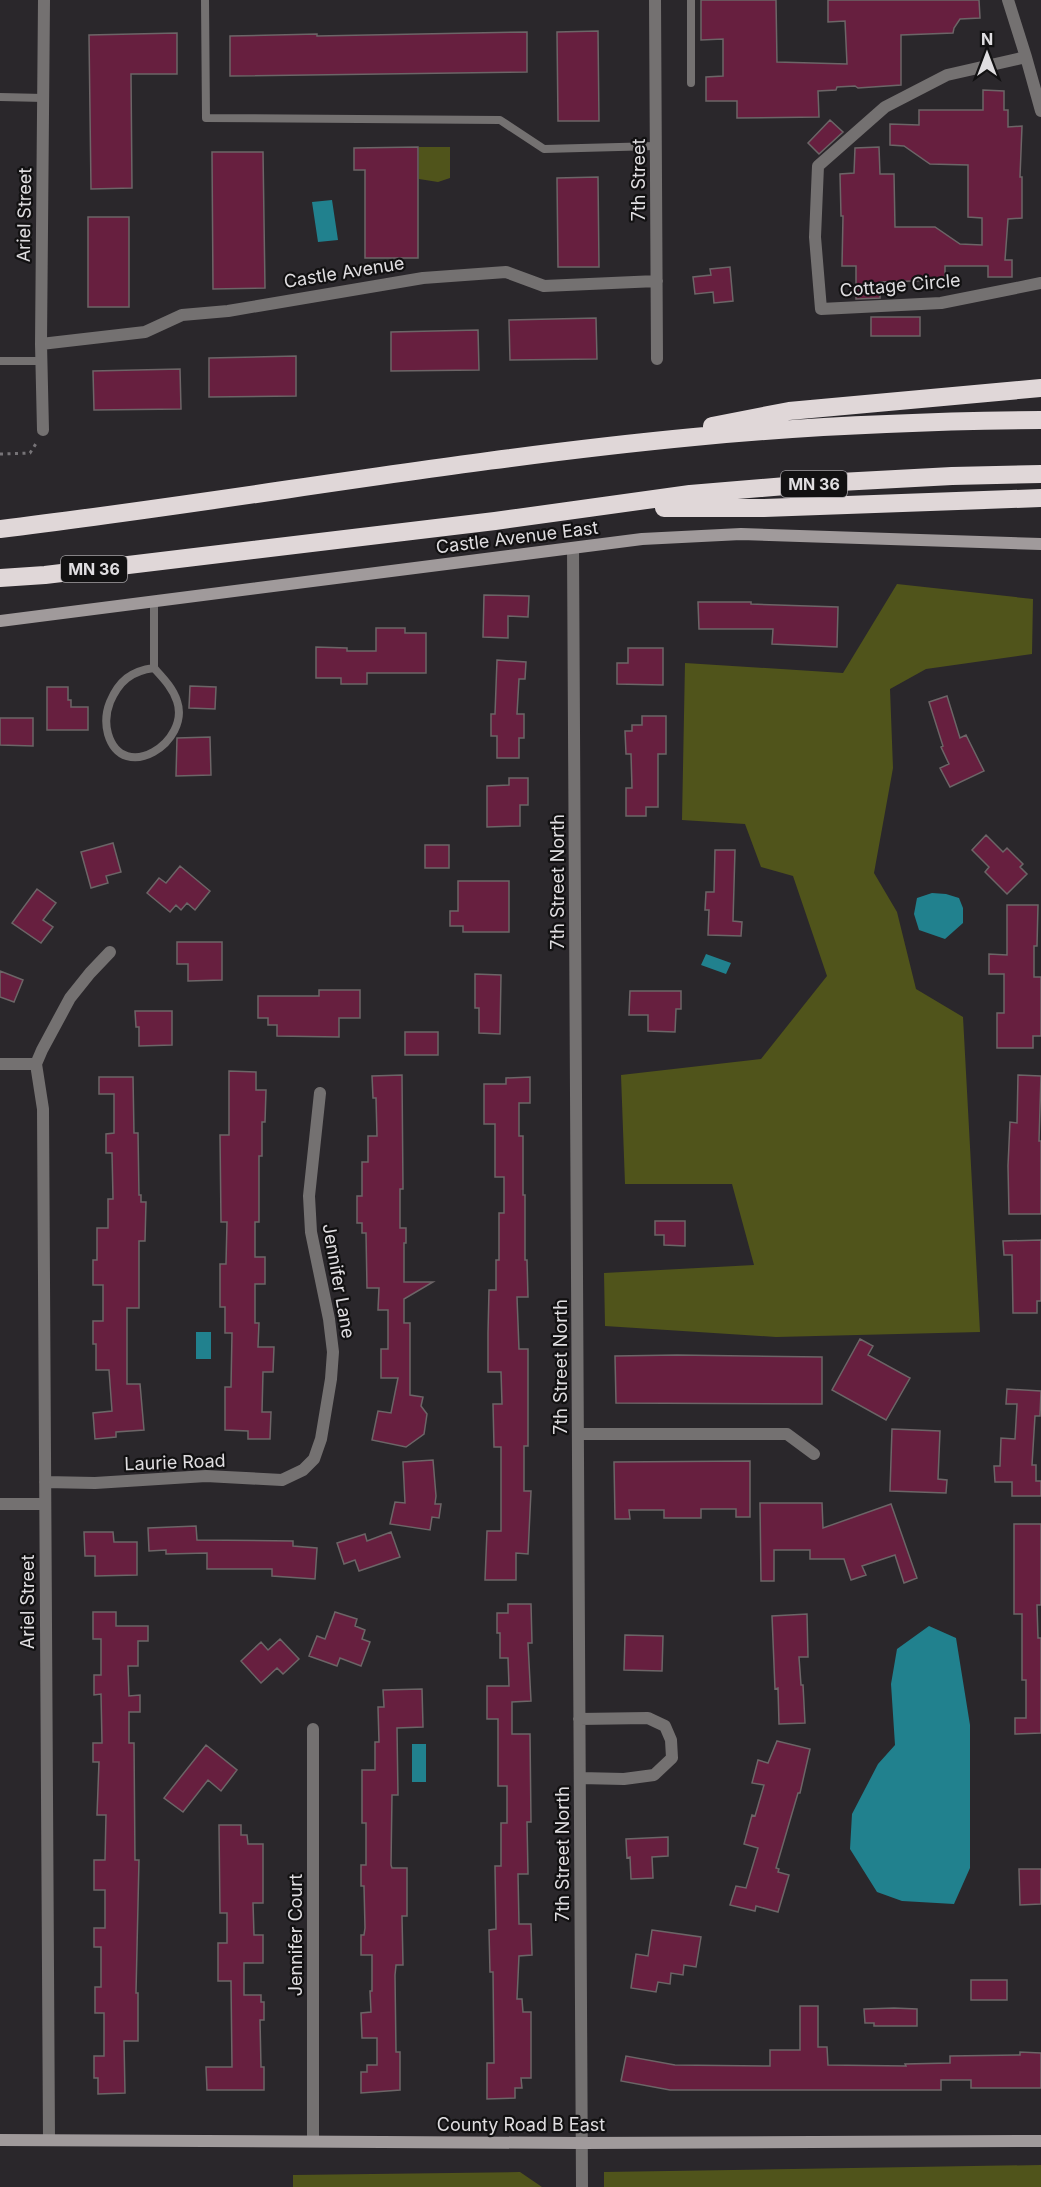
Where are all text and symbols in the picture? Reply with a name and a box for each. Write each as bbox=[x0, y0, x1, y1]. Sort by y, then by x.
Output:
north arrow bbox=[957, 24, 1017, 84]
text: N bbox=[981, 29, 993, 49]
street label: 7th Street bbox=[628, 139, 649, 221]
street label: Ariel Street bbox=[13, 167, 35, 262]
street label: Castle Avenue bbox=[282, 252, 406, 292]
street label: Cottage Circle bbox=[839, 269, 961, 301]
road number: MN 36 bbox=[781, 471, 847, 497]
street label: Castle Avenue East bbox=[435, 517, 599, 557]
road number: MN 36 bbox=[61, 556, 127, 582]
street label: 7th Street North bbox=[547, 814, 568, 950]
street label: Jennifer Lane bbox=[319, 1222, 359, 1340]
street label: 7th Street North bbox=[550, 1299, 571, 1435]
street label: Laurie Road bbox=[124, 1450, 226, 1474]
street label: Ariel Street bbox=[17, 1555, 38, 1649]
street label: 7th Street North bbox=[552, 1786, 573, 1922]
street label: Jennifer Court bbox=[285, 1874, 306, 1996]
street label: County Road B East bbox=[437, 2114, 605, 2135]

